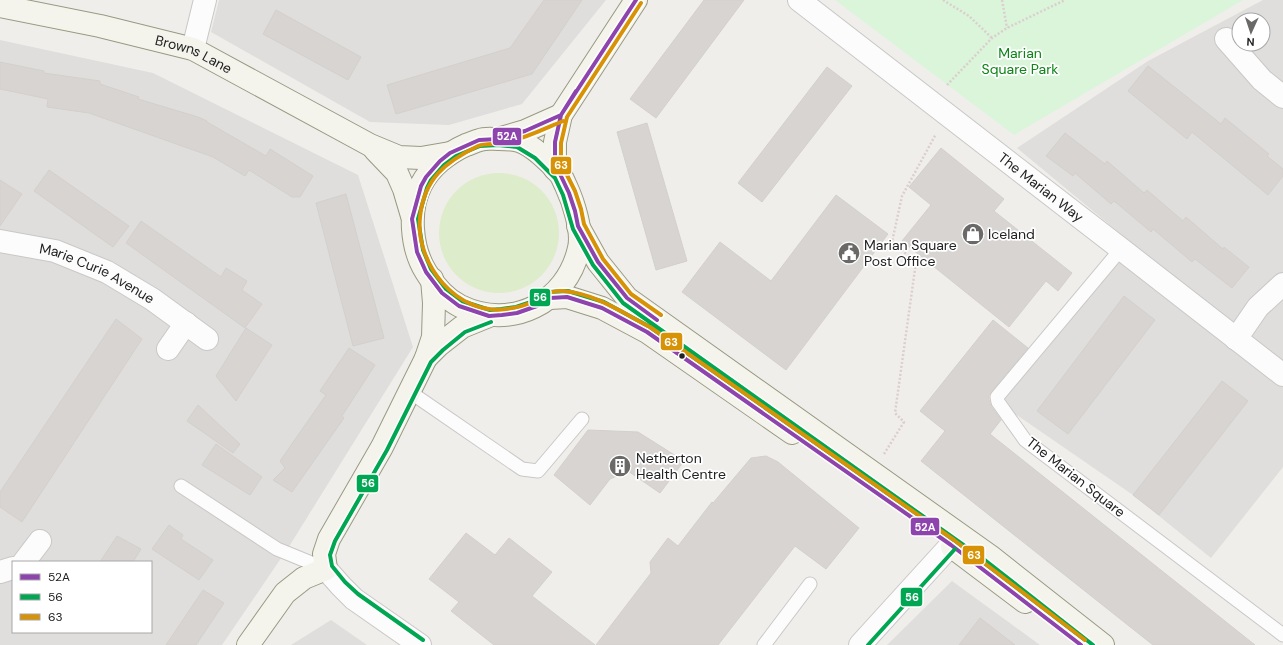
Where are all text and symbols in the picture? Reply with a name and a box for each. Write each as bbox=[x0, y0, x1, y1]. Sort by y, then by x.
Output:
north arrow bbox=[1231, 12, 1271, 52]
street label: Browns Lane bbox=[153, 31, 235, 78]
text: N bbox=[1246, 35, 1255, 49]
park label: Marian Square Park bbox=[982, 44, 1058, 78]
line badge: 52A bbox=[492, 127, 522, 146]
text: 52A bbox=[497, 129, 518, 143]
street label: The Marian Way bbox=[995, 149, 1087, 226]
line badge: 63 bbox=[550, 156, 572, 175]
text: 63 bbox=[554, 158, 568, 172]
shop icon: Iceland bbox=[960, 221, 986, 247]
place label: Iceland bbox=[988, 225, 1035, 243]
place label: Marian Square Post Office bbox=[864, 236, 957, 270]
street label: Marie Curie Avenue bbox=[38, 239, 158, 307]
public building icon: Marian Square Post Office bbox=[836, 240, 862, 266]
line badge: 56 bbox=[529, 288, 551, 307]
text: 56 bbox=[533, 290, 547, 304]
line badge: 63 bbox=[660, 332, 683, 351]
text: 63 bbox=[664, 335, 678, 349]
unlabelled marker bbox=[677, 351, 687, 361]
street label: The Marian Square bbox=[1023, 433, 1129, 521]
place label: Netherton Health Centre bbox=[636, 449, 726, 483]
building icon: Netherton Health Centre bbox=[607, 453, 633, 479]
line badge: 56 bbox=[356, 474, 379, 493]
text: 56 bbox=[361, 476, 375, 490]
line badge: 52A bbox=[910, 517, 940, 536]
text: 52A bbox=[915, 520, 936, 534]
line badge: 63 bbox=[962, 545, 985, 565]
text: 63 bbox=[967, 548, 981, 562]
legend bbox=[12, 561, 152, 633]
text: 52A bbox=[48, 569, 70, 585]
line badge: 56 bbox=[900, 587, 923, 607]
text: 56 bbox=[48, 589, 63, 605]
text: 56 bbox=[905, 590, 919, 604]
text: 63 bbox=[48, 609, 63, 625]

